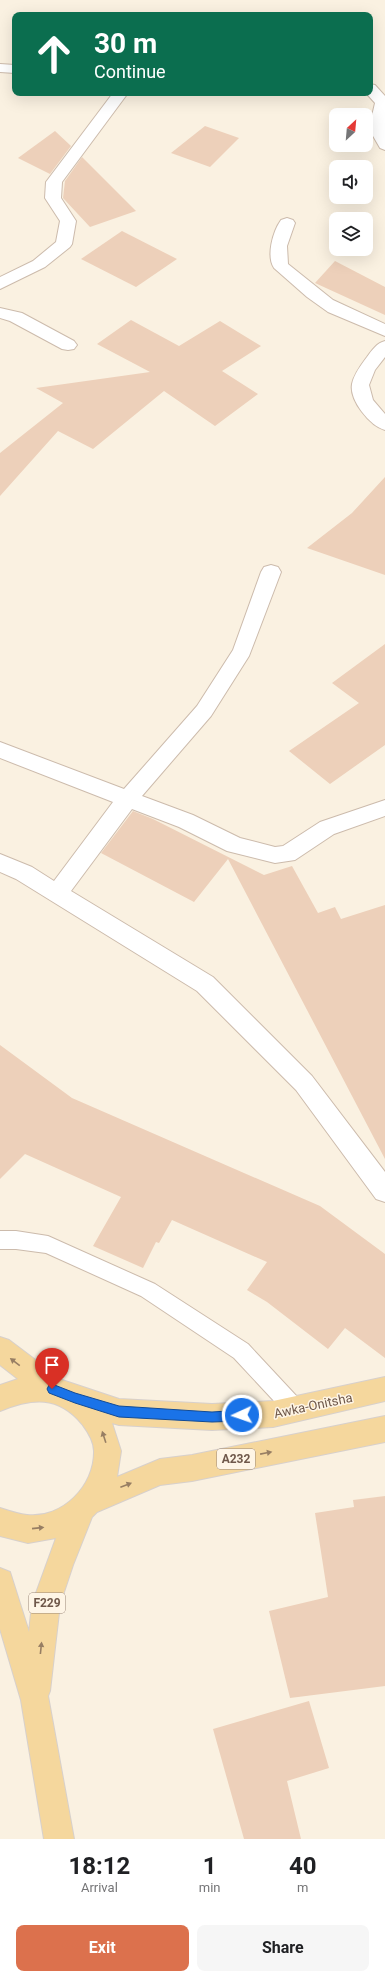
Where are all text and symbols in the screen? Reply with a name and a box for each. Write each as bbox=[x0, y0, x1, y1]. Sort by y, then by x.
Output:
text: 30 m bbox=[94, 27, 157, 60]
icon: ahead bbox=[28, 28, 80, 80]
text: Continue bbox=[94, 61, 166, 82]
north arrow bbox=[329, 108, 373, 152]
map controls bbox=[329, 108, 373, 256]
button: sound bbox=[329, 160, 373, 204]
button: layers bbox=[329, 212, 373, 256]
pin bbox=[35, 1348, 69, 1389]
icon: arrive bbox=[41, 1354, 63, 1376]
one-way arrow bbox=[9, 1357, 20, 1366]
street label: Awka-Onitsha bbox=[273, 1390, 354, 1421]
position arrow bbox=[221, 1394, 263, 1436]
one-way arrow bbox=[101, 1431, 107, 1443]
road number: A232 bbox=[217, 1449, 255, 1469]
one-way arrow bbox=[260, 1450, 273, 1456]
one-way arrow bbox=[121, 1481, 133, 1487]
one-way arrow bbox=[31, 1525, 44, 1532]
road number: F229 bbox=[29, 1593, 65, 1613]
one-way arrow bbox=[38, 1642, 45, 1654]
text: 18:12 bbox=[68, 1852, 130, 1880]
text: 1 bbox=[203, 1852, 217, 1880]
text: 40 bbox=[289, 1852, 317, 1880]
text: Arrival bbox=[81, 1880, 118, 1895]
text: min bbox=[199, 1880, 221, 1895]
text: m bbox=[297, 1880, 308, 1895]
button: Exit bbox=[16, 1925, 189, 1971]
button: Share bbox=[197, 1925, 369, 1971]

